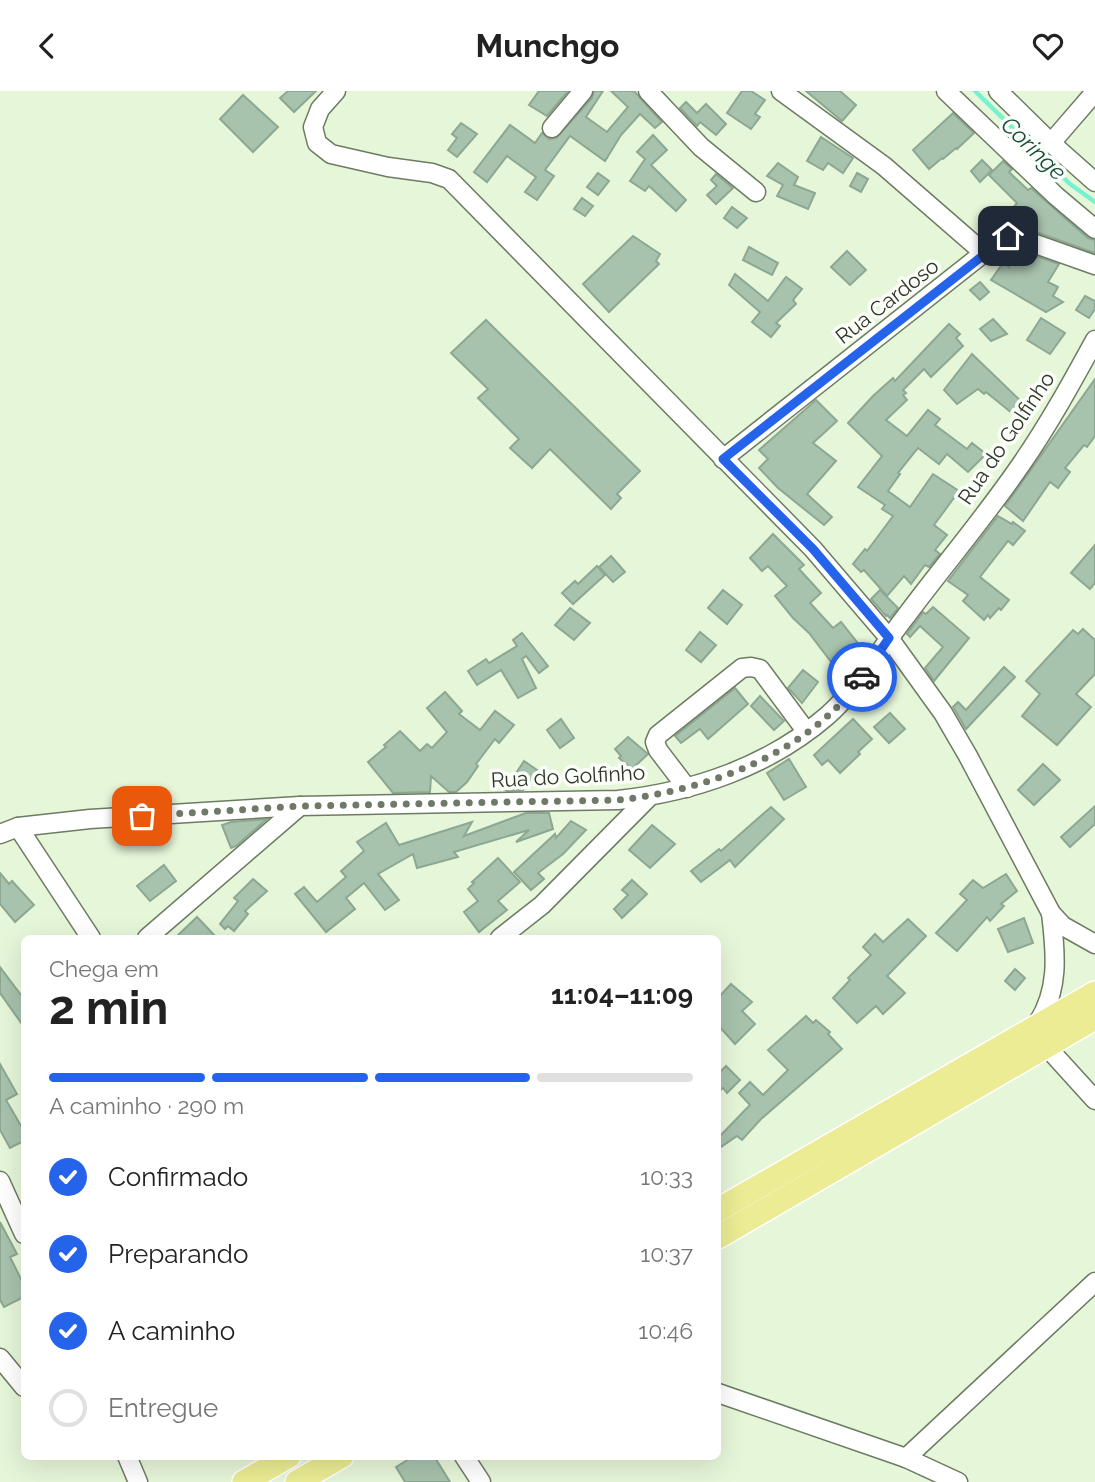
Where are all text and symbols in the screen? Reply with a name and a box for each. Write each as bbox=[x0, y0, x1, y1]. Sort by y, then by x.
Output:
icon: back bbox=[28, 27, 66, 65]
text: Munchgo bbox=[476, 27, 619, 64]
icon: heart bbox=[1029, 27, 1067, 65]
water label: Coringe bbox=[996, 111, 1072, 185]
pin bbox=[978, 206, 1038, 266]
icon: home bbox=[989, 217, 1027, 255]
street label: Rua Cardoso bbox=[830, 253, 944, 349]
street label: Rua do Golfinho bbox=[952, 367, 1060, 509]
courier bbox=[827, 642, 897, 712]
icon: car bbox=[843, 658, 881, 696]
street label: Rua do Golfinho bbox=[490, 759, 646, 793]
pin bbox=[112, 786, 172, 846]
icon: bag bbox=[123, 797, 161, 835]
text: Chega em bbox=[49, 955, 159, 982]
text: 11:04–11:09 bbox=[551, 980, 693, 1010]
text: 2 min bbox=[49, 981, 168, 1035]
text: A caminho · 290 m bbox=[49, 1092, 244, 1119]
icon: check bbox=[49, 1158, 87, 1196]
text: Confirmado bbox=[108, 1162, 248, 1192]
text: 10:33 bbox=[640, 1163, 693, 1190]
icon: check bbox=[49, 1235, 87, 1273]
text: Preparando bbox=[108, 1239, 248, 1269]
text: 10:37 bbox=[640, 1240, 693, 1267]
icon: check bbox=[49, 1312, 87, 1350]
text: A caminho bbox=[108, 1316, 235, 1346]
text: 10:46 bbox=[638, 1317, 693, 1344]
text: Entregue bbox=[108, 1393, 218, 1423]

